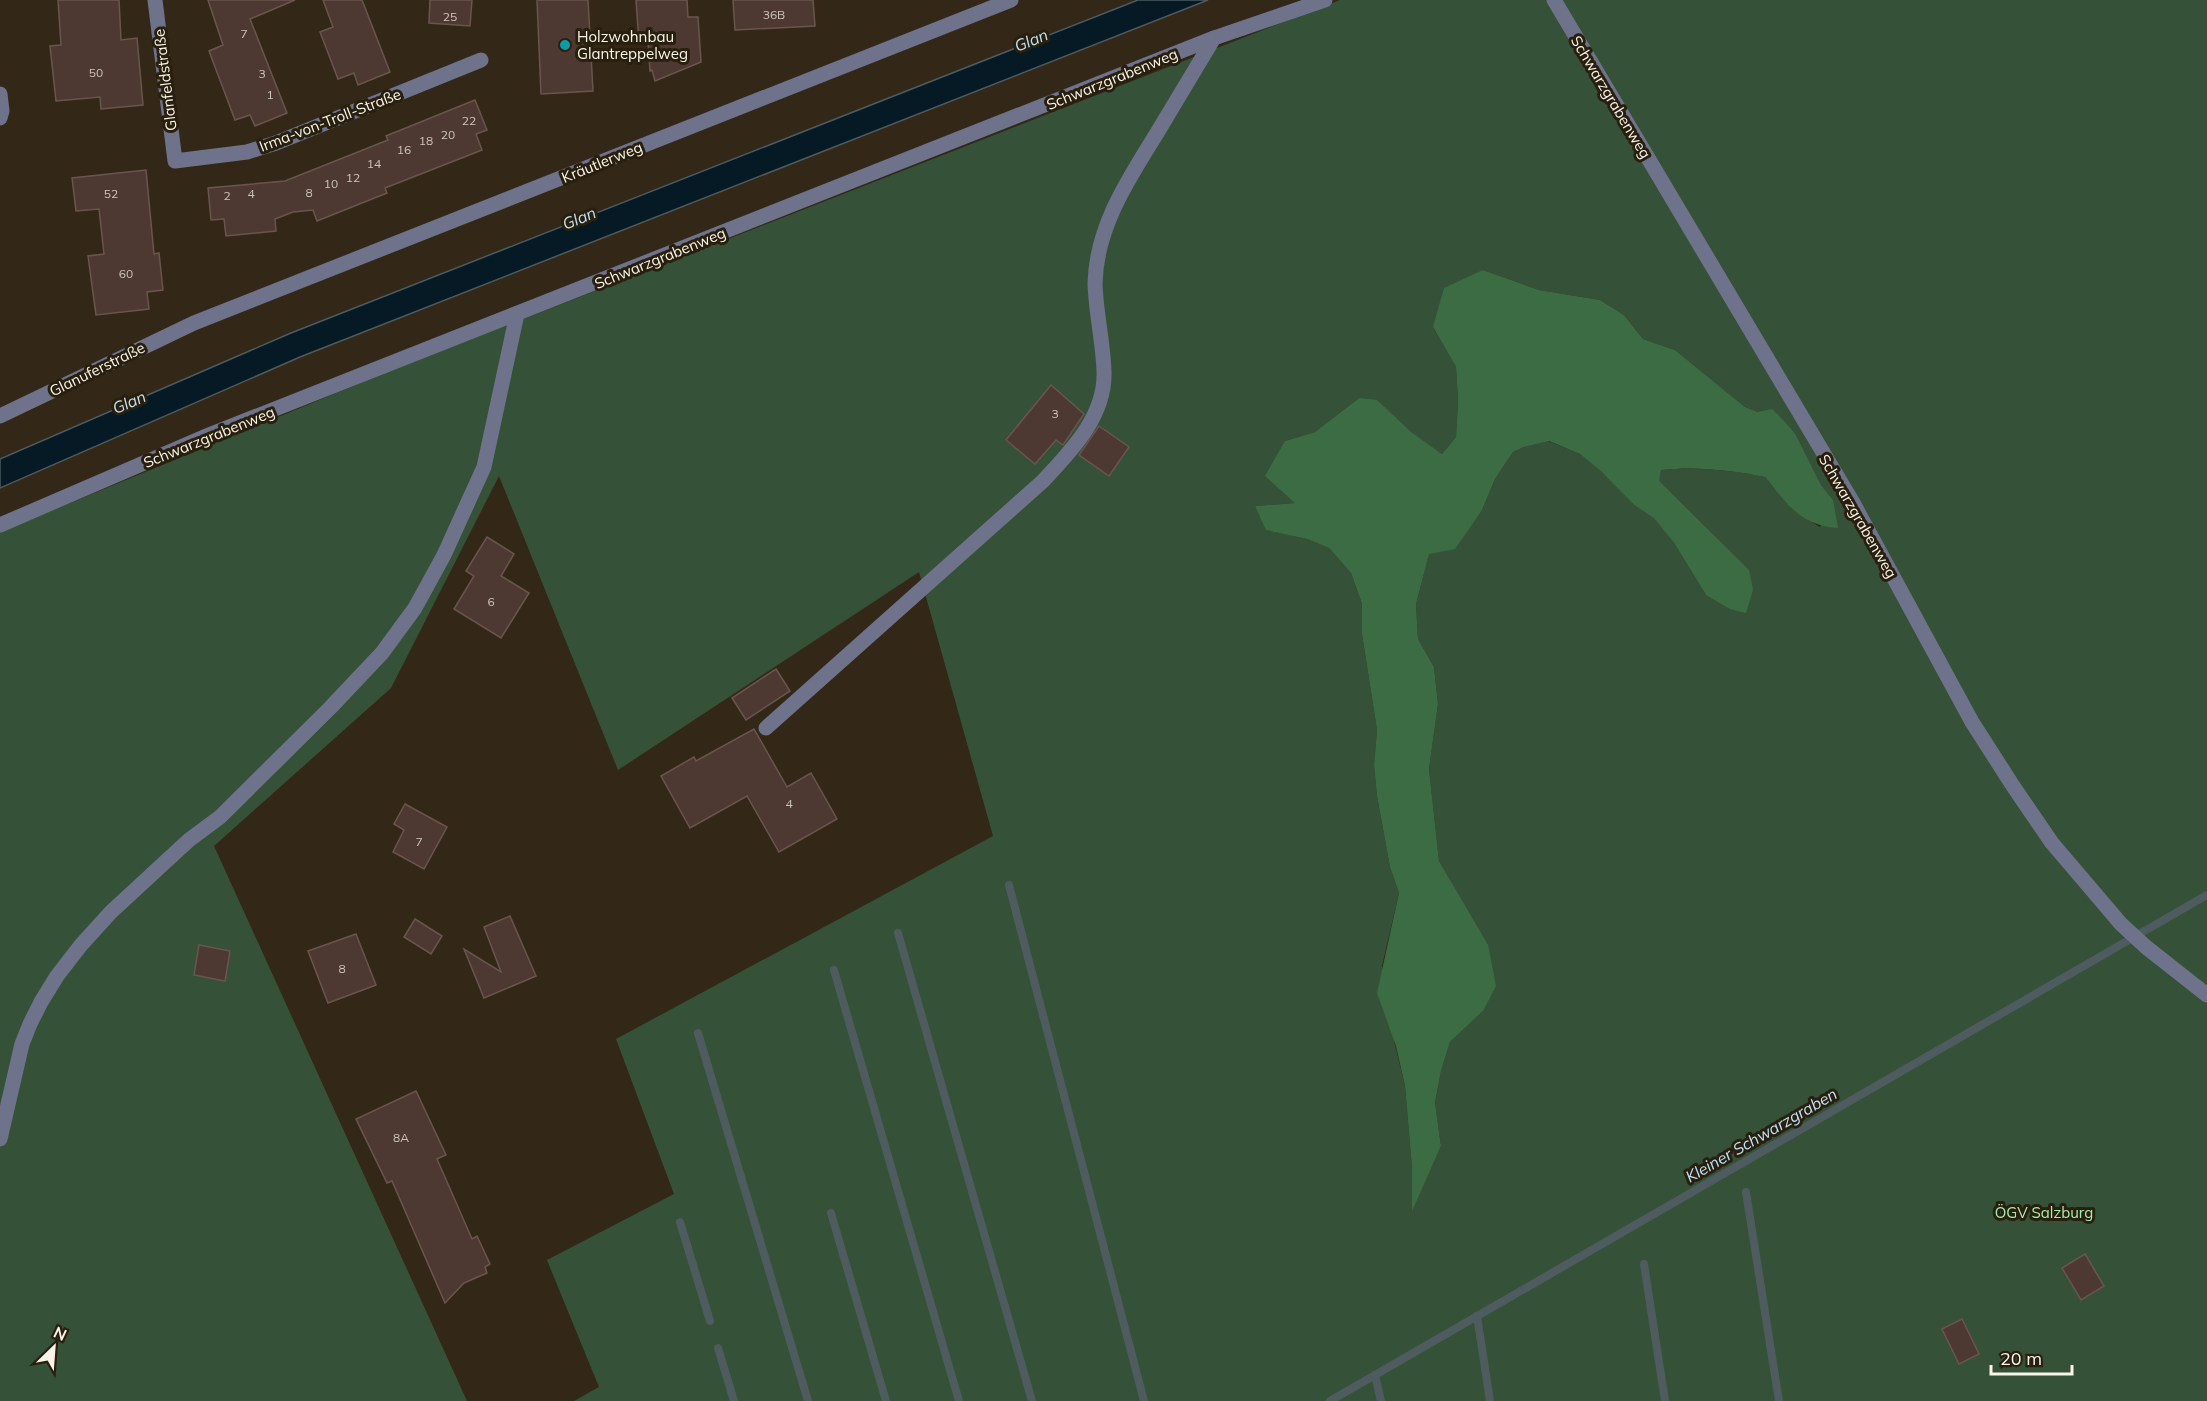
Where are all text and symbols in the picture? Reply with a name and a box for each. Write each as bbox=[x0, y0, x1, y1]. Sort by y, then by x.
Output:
house number: 36B bbox=[763, 7, 785, 22]
house number: 25 bbox=[443, 9, 457, 24]
water label: Glan bbox=[1011, 24, 1051, 56]
house number: 7 bbox=[240, 26, 248, 41]
place label: Holzwohnbau Glantreppelweg bbox=[577, 27, 688, 63]
street label: Glanfeldstraße bbox=[149, 28, 181, 132]
street label: Schwarzgrabenweg bbox=[1567, 32, 1655, 162]
marker: Holzwohnbau Glantreppelweg bbox=[558, 38, 572, 52]
street label: Schwarzgrabenweg bbox=[1044, 44, 1180, 114]
house number: 50 bbox=[89, 65, 103, 80]
house number: 3 bbox=[258, 66, 266, 81]
street label: Irma-von-Troll-Straße bbox=[256, 84, 404, 156]
house number: 1 bbox=[266, 87, 274, 102]
house number: 22 bbox=[462, 113, 476, 128]
house number: 20 bbox=[441, 127, 455, 142]
house number: 18 bbox=[419, 133, 433, 148]
street label: Kräutlerweg bbox=[559, 137, 645, 187]
house number: 16 bbox=[397, 142, 411, 157]
house number: 14 bbox=[367, 156, 381, 171]
house number: 12 bbox=[346, 170, 360, 185]
house number: 10 bbox=[324, 176, 338, 191]
house number: 8 bbox=[305, 185, 313, 200]
house number: 52 bbox=[104, 186, 118, 201]
house number: 4 bbox=[247, 186, 255, 201]
house number: 2 bbox=[223, 188, 231, 203]
water label: Glan bbox=[559, 202, 599, 234]
street label: Schwarzgrabenweg bbox=[592, 223, 728, 293]
house number: 60 bbox=[119, 266, 133, 281]
street label: Glanuferstraße bbox=[46, 338, 148, 400]
water label: Glan bbox=[109, 386, 149, 418]
street label: Schwarzgrabenweg bbox=[141, 402, 277, 472]
house number: 3 bbox=[1051, 406, 1059, 421]
street label: Schwarzgrabenweg bbox=[1815, 451, 1901, 581]
house number: 6 bbox=[487, 594, 495, 609]
house number: 4 bbox=[785, 796, 793, 811]
house number: 7 bbox=[415, 834, 423, 849]
house number: 8 bbox=[338, 961, 346, 976]
water label: Kleiner Schwarzgraben bbox=[1682, 1083, 1840, 1187]
house number: 8A bbox=[393, 1130, 409, 1145]
park label: ÖGV Salzburg bbox=[1995, 1203, 2093, 1222]
north arrow bbox=[24, 1317, 84, 1377]
text: N bbox=[51, 1322, 70, 1345]
scale bar bbox=[1991, 1338, 2072, 1376]
text: 20 m bbox=[2000, 1347, 2042, 1370]

